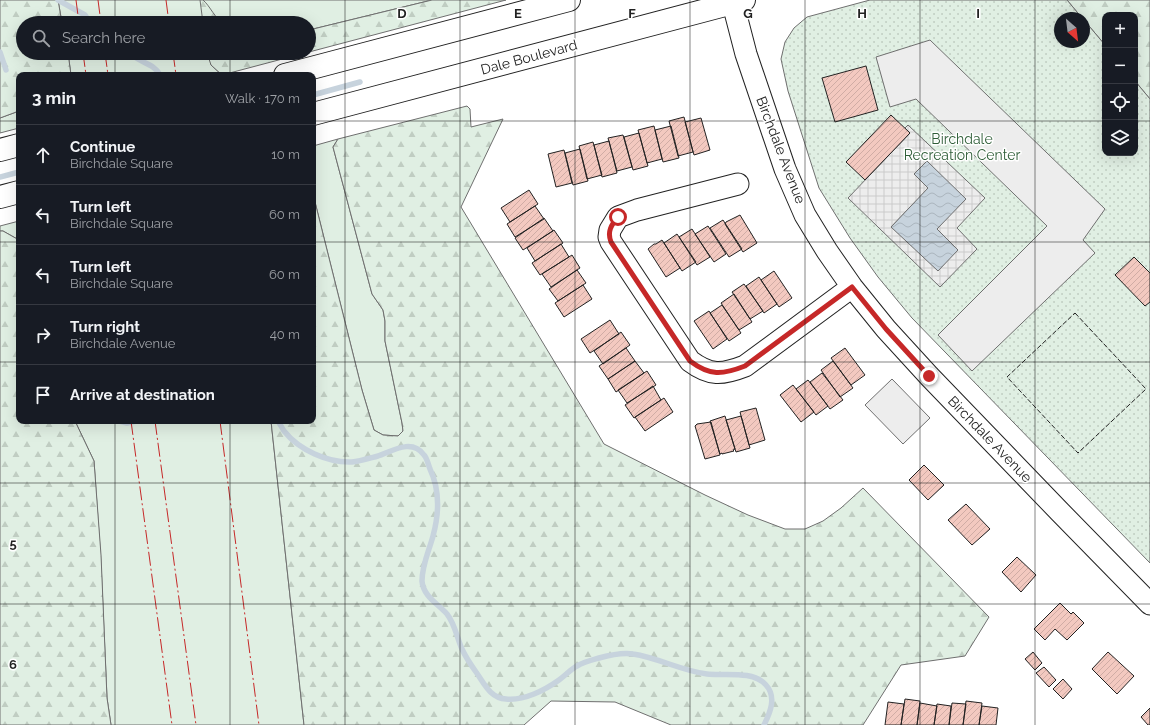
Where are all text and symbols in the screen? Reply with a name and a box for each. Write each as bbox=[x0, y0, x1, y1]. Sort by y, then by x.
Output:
text: D bbox=[397, 6, 407, 21]
text: E bbox=[514, 6, 522, 21]
text: F bbox=[628, 6, 636, 21]
text: G bbox=[743, 6, 753, 21]
text: H bbox=[857, 6, 867, 21]
text: I bbox=[976, 6, 980, 21]
north arrow bbox=[1054, 12, 1090, 48]
map controls bbox=[1102, 12, 1138, 156]
button: + bbox=[1102, 12, 1138, 48]
search box bbox=[16, 16, 316, 60]
icon: search bbox=[30, 27, 52, 49]
text: Search here bbox=[62, 29, 145, 47]
street label: Dale Boulevard bbox=[479, 36, 579, 78]
button: − bbox=[1102, 48, 1138, 84]
button: locate bbox=[1102, 84, 1138, 120]
text: 3 min bbox=[32, 88, 76, 108]
text: Walk · 170 m bbox=[225, 91, 300, 106]
street label: Birchdale Avenue bbox=[753, 94, 809, 206]
button: layers bbox=[1102, 120, 1138, 156]
park label: Birchdale Recreation Center bbox=[904, 131, 1020, 163]
text: Continue bbox=[70, 138, 135, 156]
icon: ahead bbox=[32, 144, 54, 166]
text: 10 m bbox=[271, 147, 300, 162]
text: Birchdale Square bbox=[70, 156, 173, 171]
text: Turn left bbox=[70, 198, 131, 216]
icon: left bbox=[32, 204, 54, 226]
text: 60 m bbox=[269, 207, 300, 222]
route start bbox=[609, 208, 627, 226]
text: Birchdale Square bbox=[70, 216, 173, 231]
text: Turn left bbox=[70, 258, 131, 276]
icon: left bbox=[32, 264, 54, 286]
text: 60 m bbox=[269, 267, 300, 282]
text: Birchdale Square bbox=[70, 276, 173, 291]
text: Turn right bbox=[70, 318, 140, 336]
icon: right bbox=[32, 324, 54, 346]
text: 40 m bbox=[270, 327, 300, 342]
text: Birchdale Avenue bbox=[70, 336, 175, 351]
route end bbox=[920, 367, 938, 385]
icon: arrive bbox=[32, 384, 54, 406]
text: Arrive at destination bbox=[70, 386, 215, 404]
street label: Birchdale Avenue bbox=[945, 393, 1035, 485]
text: 5 bbox=[9, 536, 17, 551]
text: 6 bbox=[9, 657, 17, 672]

